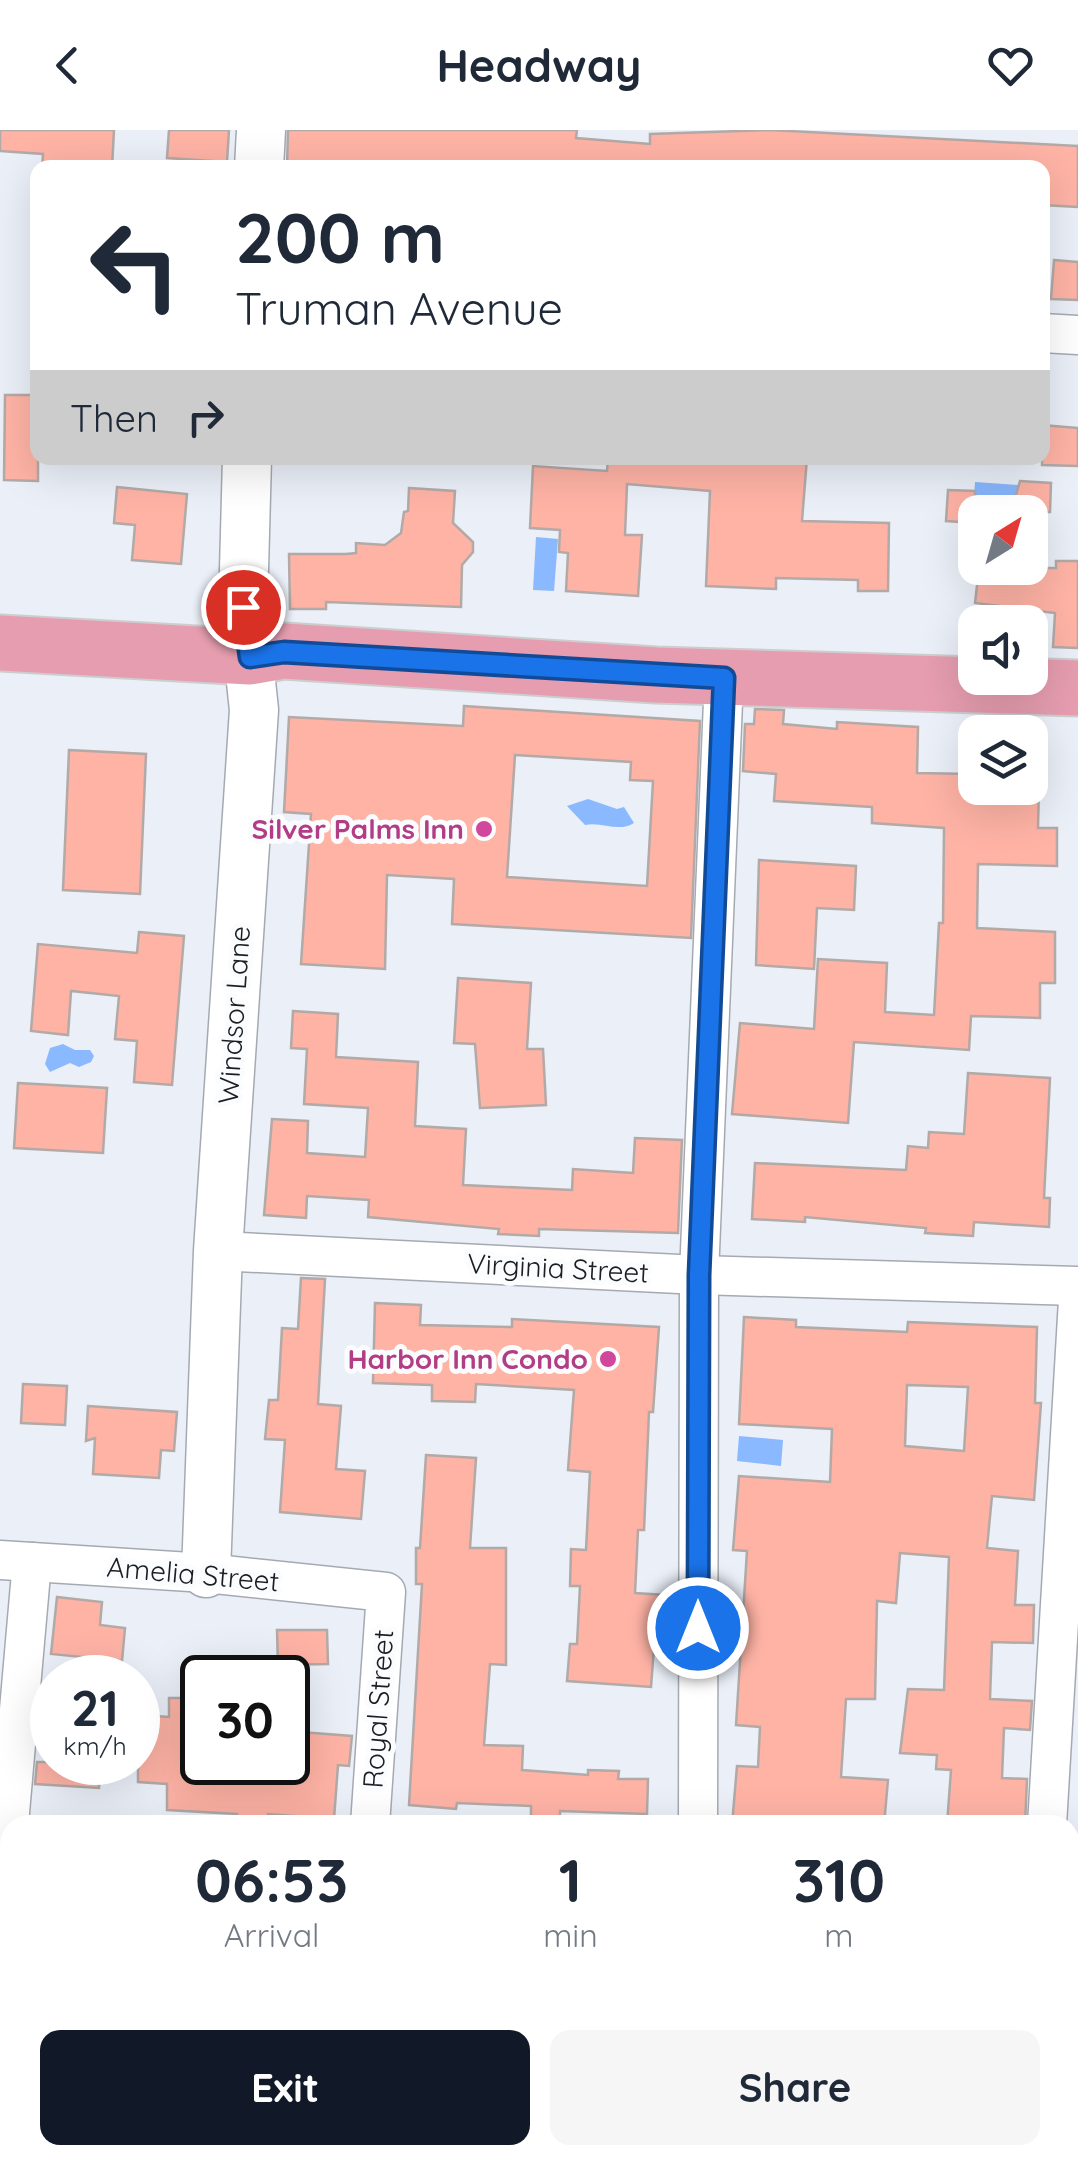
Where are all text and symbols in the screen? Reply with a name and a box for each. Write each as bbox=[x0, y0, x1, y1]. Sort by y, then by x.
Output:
text: Headway bbox=[436, 37, 642, 93]
icon: back bbox=[40, 38, 95, 93]
icon: heart bbox=[983, 38, 1038, 93]
text: 200 m bbox=[235, 193, 445, 281]
icon: left bbox=[70, 200, 200, 330]
text: Truman Avenue bbox=[235, 280, 563, 336]
icon: right bbox=[178, 390, 233, 445]
text: Then bbox=[70, 394, 158, 442]
north arrow bbox=[958, 495, 1048, 585]
map controls bbox=[958, 495, 1048, 805]
pin bbox=[201, 565, 286, 650]
icon: arrive bbox=[216, 580, 271, 635]
button: sound bbox=[958, 605, 1048, 695]
button: layers bbox=[958, 715, 1048, 805]
place label: Silver Palms Inn bbox=[252, 811, 464, 846]
marker: Silver Palms Inn bbox=[473, 818, 495, 840]
street label: Windsor Lane bbox=[210, 925, 257, 1105]
street label: Virginia Street bbox=[466, 1245, 650, 1290]
place label: Harbor Inn Condo bbox=[347, 1341, 588, 1376]
marker: Harbor Inn Condo bbox=[597, 1348, 619, 1370]
street label: Amelia Street bbox=[105, 1549, 281, 1598]
position arrow bbox=[646, 1576, 750, 1680]
street label: Royal Street bbox=[354, 1628, 401, 1789]
speed limit sign: 30 bbox=[180, 1655, 310, 1785]
text: 21 bbox=[71, 1676, 119, 1739]
text: km/h bbox=[63, 1730, 127, 1761]
text: 06:53 bbox=[195, 1842, 348, 1917]
text: 1 bbox=[559, 1842, 582, 1917]
text: 310 bbox=[793, 1842, 885, 1917]
text: Arrival bbox=[224, 1915, 319, 1955]
text: min bbox=[543, 1915, 598, 1955]
text: m bbox=[824, 1915, 853, 1955]
button: Exit bbox=[40, 2030, 530, 2145]
button: Share bbox=[550, 2030, 1040, 2145]

